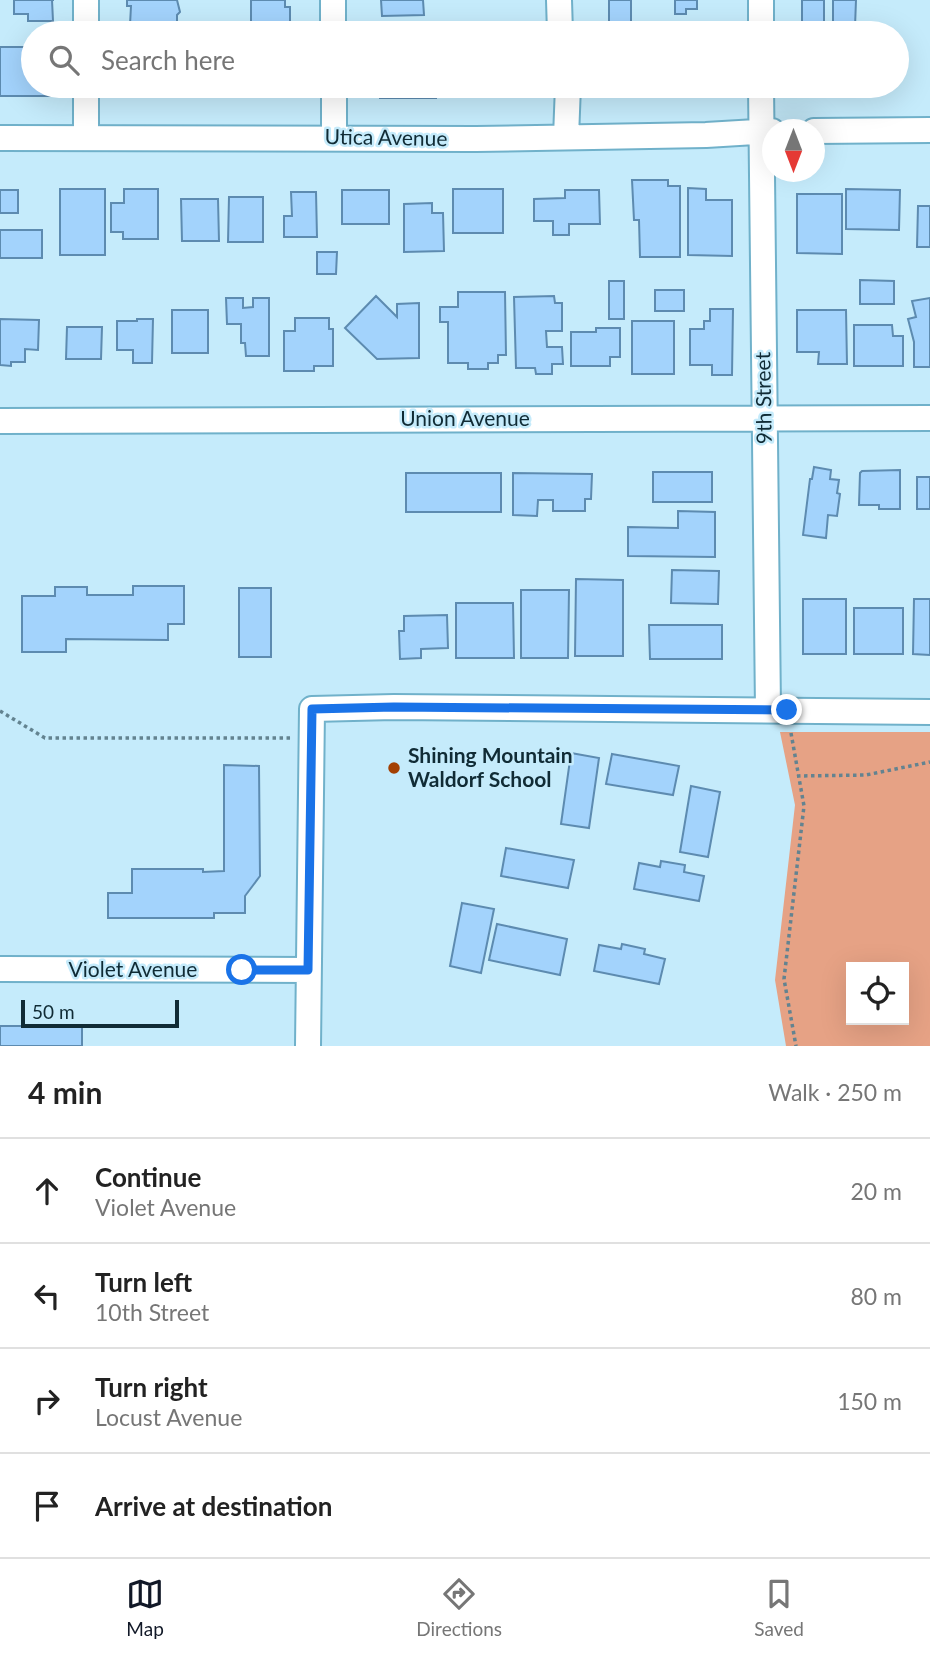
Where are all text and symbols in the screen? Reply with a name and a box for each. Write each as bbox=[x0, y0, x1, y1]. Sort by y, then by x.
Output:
search box bbox=[21, 21, 909, 98]
icon: search bbox=[45, 41, 83, 79]
text: Search here bbox=[101, 44, 235, 76]
north arrow bbox=[762, 119, 825, 182]
street label: Utica Avenue bbox=[324, 123, 448, 150]
street label: 9th Street bbox=[749, 351, 776, 444]
street label: Union Avenue bbox=[400, 405, 530, 430]
route end bbox=[771, 694, 802, 725]
place label: Shining Mountain Waldorf School bbox=[408, 742, 573, 791]
marker: Shining Mountain Waldorf School bbox=[386, 760, 402, 776]
route start bbox=[226, 954, 257, 985]
street label: Violet Avenue bbox=[69, 956, 197, 981]
map controls bbox=[846, 962, 909, 1025]
button: locate bbox=[846, 962, 909, 1025]
scale bar bbox=[21, 997, 178, 1029]
text: 50 m bbox=[32, 1000, 75, 1023]
text: 4 min bbox=[28, 1074, 102, 1110]
text: Walk · 250 m bbox=[768, 1078, 902, 1106]
text: Continue bbox=[95, 1161, 201, 1193]
icon: ahead bbox=[28, 1172, 66, 1210]
text: 20 m bbox=[851, 1177, 902, 1205]
text: Violet Avenue bbox=[95, 1193, 236, 1221]
text: Turn left bbox=[95, 1266, 192, 1298]
icon: left bbox=[28, 1277, 66, 1315]
text: 80 m bbox=[851, 1282, 902, 1310]
text: 10th Street bbox=[95, 1298, 209, 1326]
text: Turn right bbox=[95, 1371, 208, 1403]
icon: right bbox=[28, 1382, 66, 1420]
text: 150 m bbox=[837, 1387, 902, 1415]
text: Locust Avenue bbox=[95, 1403, 242, 1431]
icon: arrive bbox=[28, 1487, 66, 1525]
text: Arrive at destination bbox=[95, 1490, 332, 1522]
tab: Map bbox=[126, 1575, 164, 1640]
tab: Directions bbox=[416, 1575, 502, 1640]
tab: Saved bbox=[754, 1575, 804, 1640]

